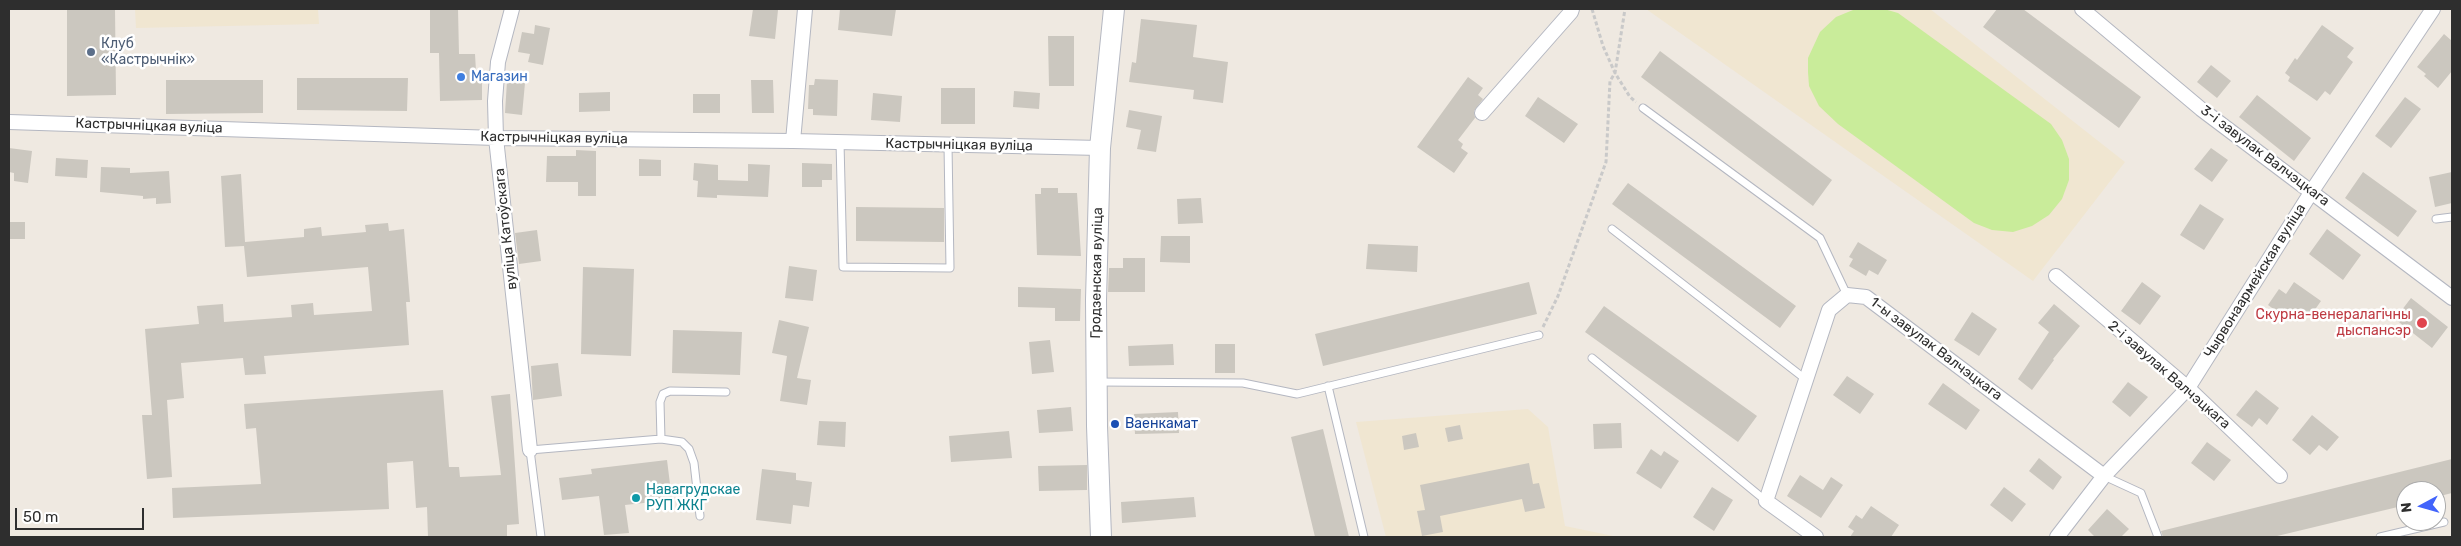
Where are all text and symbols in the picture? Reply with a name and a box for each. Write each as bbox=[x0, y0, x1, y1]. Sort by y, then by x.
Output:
place label: Клуб «Кастрычнік» bbox=[101, 36, 195, 68]
marker: Клуб «Кастрычнік» bbox=[85, 46, 97, 58]
place label: Магазин bbox=[471, 69, 528, 85]
marker: Магазин bbox=[455, 71, 467, 83]
street label: 3-і завулак Валчэцкага bbox=[2197, 102, 2333, 210]
street label: Кастрычніцкая вуліца bbox=[75, 115, 223, 137]
street label: Кастрычніцкая вуліца bbox=[480, 128, 628, 148]
street label: Кастрычніцкая вуліца bbox=[885, 135, 1033, 155]
street label: вуліца Катоўскага bbox=[491, 167, 521, 291]
street label: Чырвонаармейская вуліца bbox=[2201, 201, 2309, 361]
street label: Гродзенская вуліца bbox=[1087, 207, 1107, 339]
street label: 1-ы завулак Валчэцкага bbox=[1867, 294, 2005, 404]
place label: Скурна-венералагічны дыспансэр bbox=[2256, 307, 2411, 340]
marker: Скурна-венералагічны дыспансэр bbox=[2415, 316, 2429, 330]
street label: 2-і завулак Валчэцкага bbox=[2104, 317, 2234, 433]
place label: Ваенкамат bbox=[1125, 416, 1198, 432]
marker: Ваенкамат bbox=[1109, 418, 1121, 430]
north arrow bbox=[2396, 481, 2446, 531]
place label: Навагрудскае РУП ЖКГ bbox=[646, 482, 740, 514]
marker: Навагрудскае РУП ЖКГ bbox=[630, 492, 642, 504]
scale bar bbox=[18, 498, 146, 530]
text: N bbox=[2398, 502, 2416, 513]
text: 50 m bbox=[23, 508, 58, 526]

